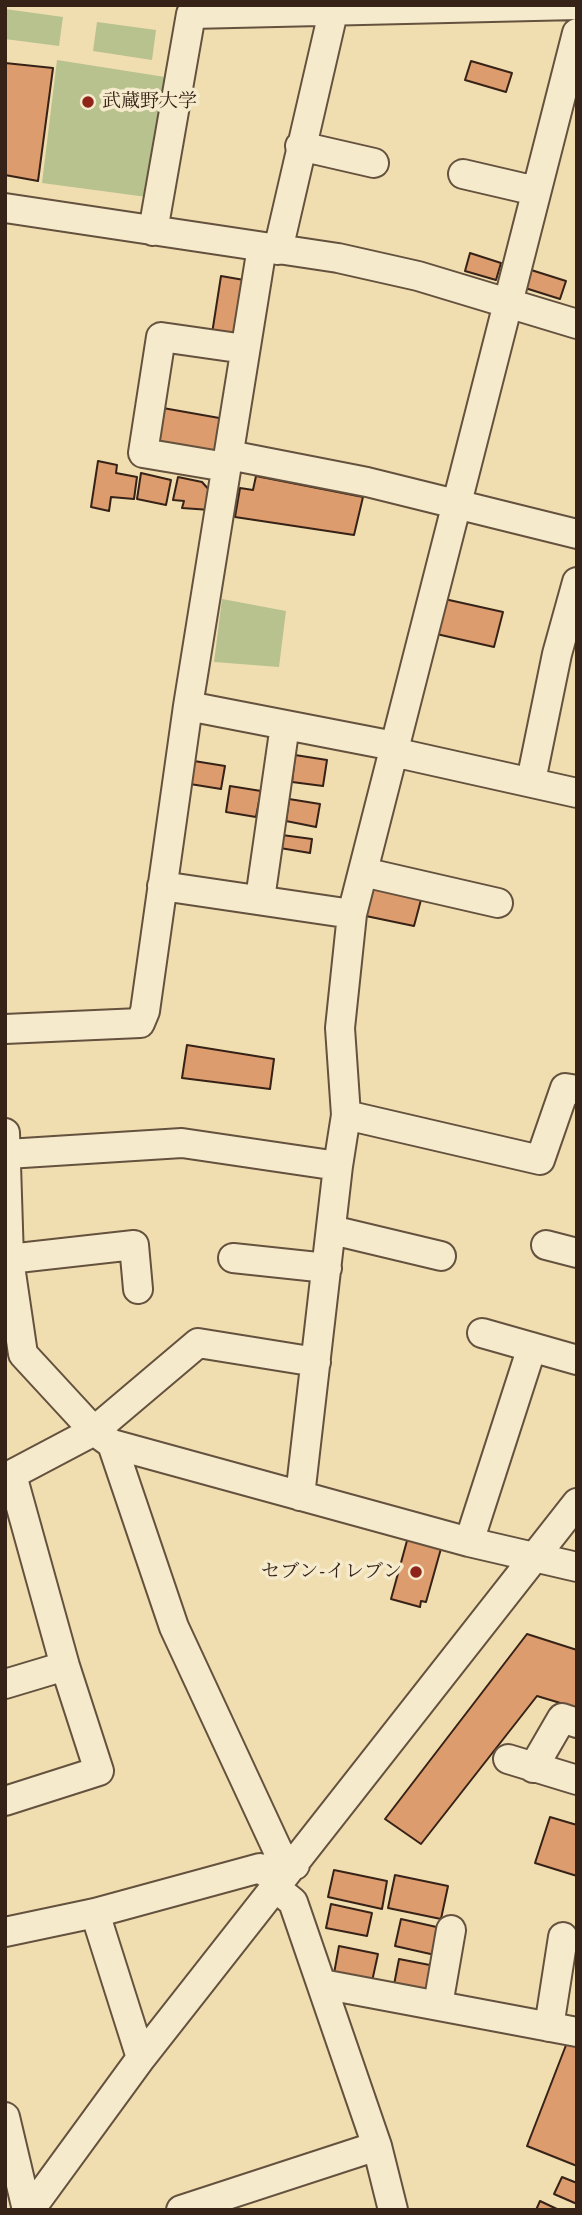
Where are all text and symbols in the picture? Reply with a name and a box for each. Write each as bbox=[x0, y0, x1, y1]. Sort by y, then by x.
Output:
place label: 武蔵野大学 bbox=[102, 91, 197, 113]
marker: 武蔵野大学 bbox=[80, 94, 96, 110]
place label: セブン-イレブン bbox=[261, 1561, 402, 1583]
marker: セブン-イレブン bbox=[408, 1564, 424, 1580]

